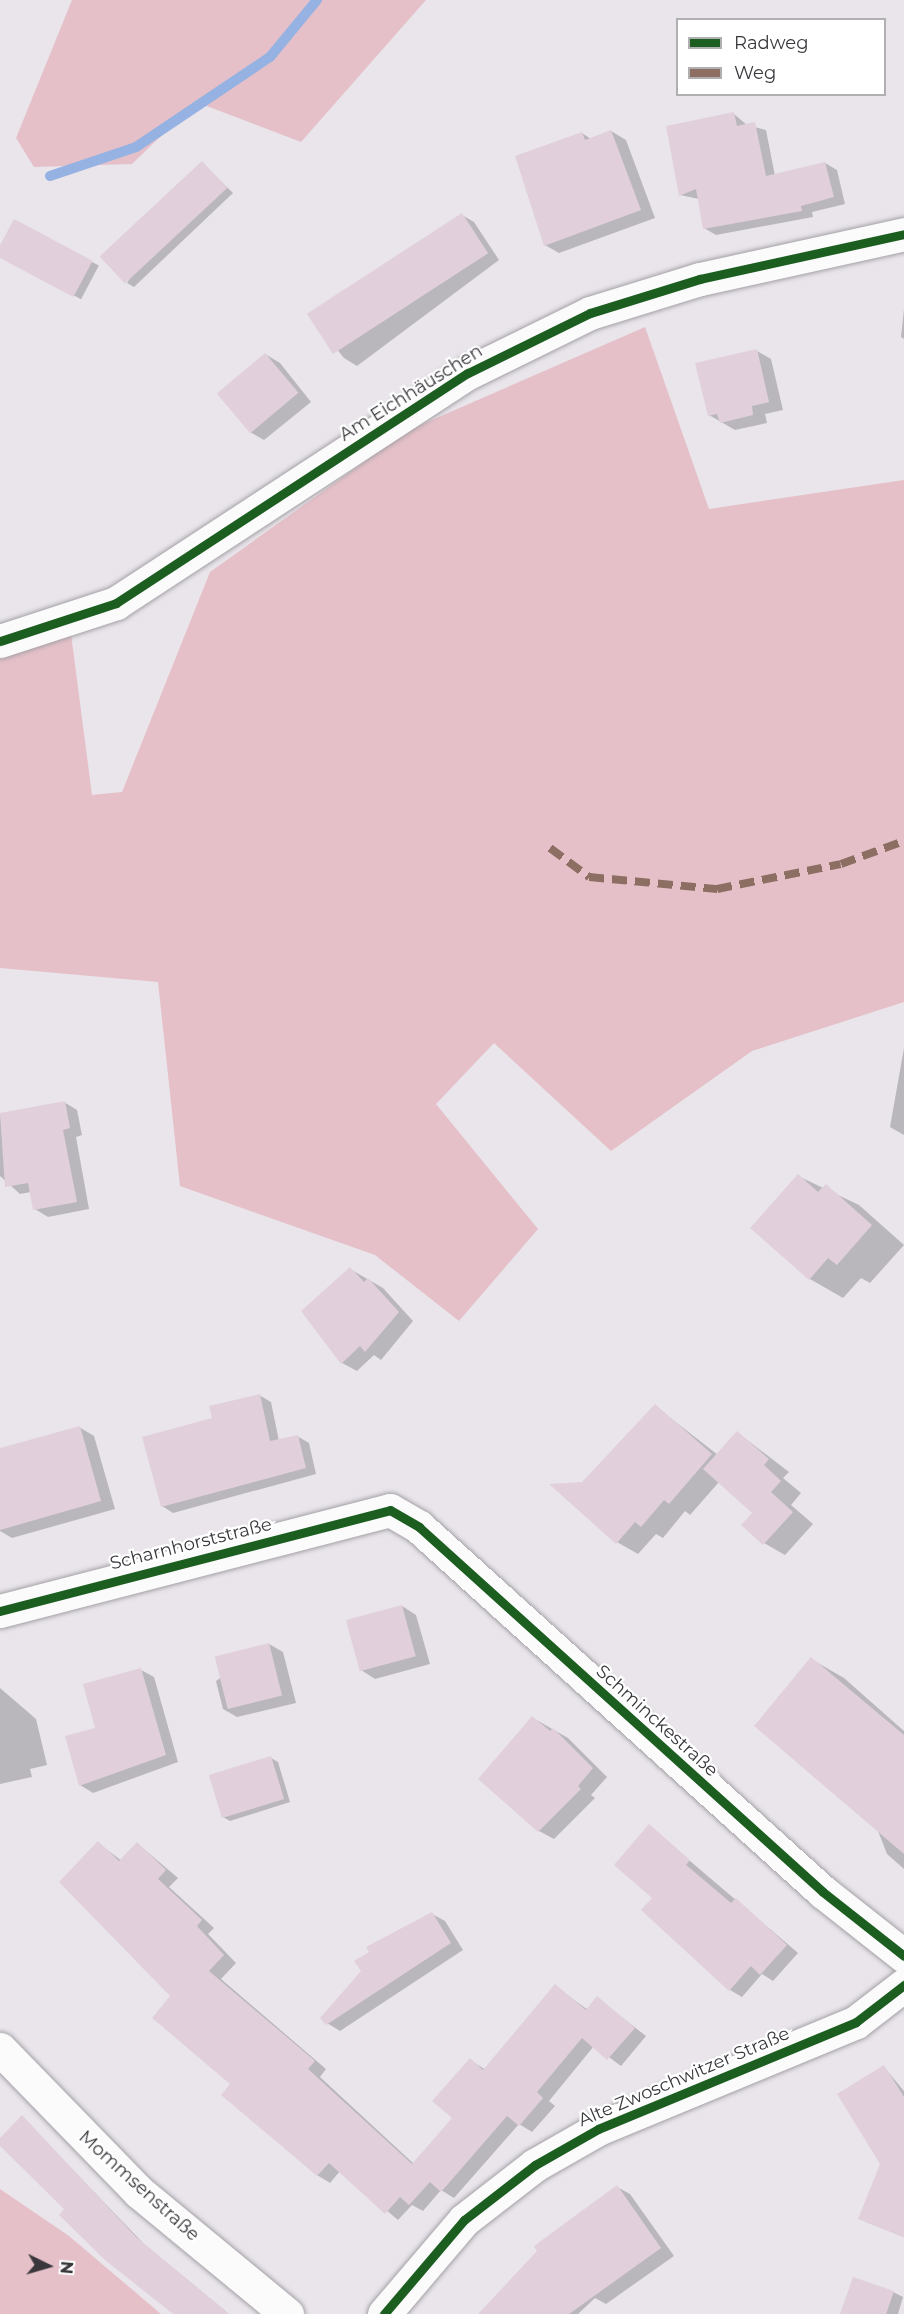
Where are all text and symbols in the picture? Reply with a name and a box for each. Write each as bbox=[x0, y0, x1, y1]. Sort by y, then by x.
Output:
legend bbox=[676, 18, 886, 96]
text: Radweg bbox=[734, 32, 809, 54]
text: Weg bbox=[734, 62, 776, 84]
street label: Am Eichhäuschen bbox=[335, 340, 487, 446]
street label: Scharnhorststraße bbox=[108, 1513, 274, 1575]
street label: Schminckestraße bbox=[592, 1661, 722, 1781]
street label: Alte Zwoschwitzer Straße bbox=[575, 2023, 793, 2131]
street label: Mommsenstraße bbox=[74, 2126, 204, 2246]
north arrow bbox=[18, 2236, 78, 2296]
text: N bbox=[56, 2260, 76, 2275]

